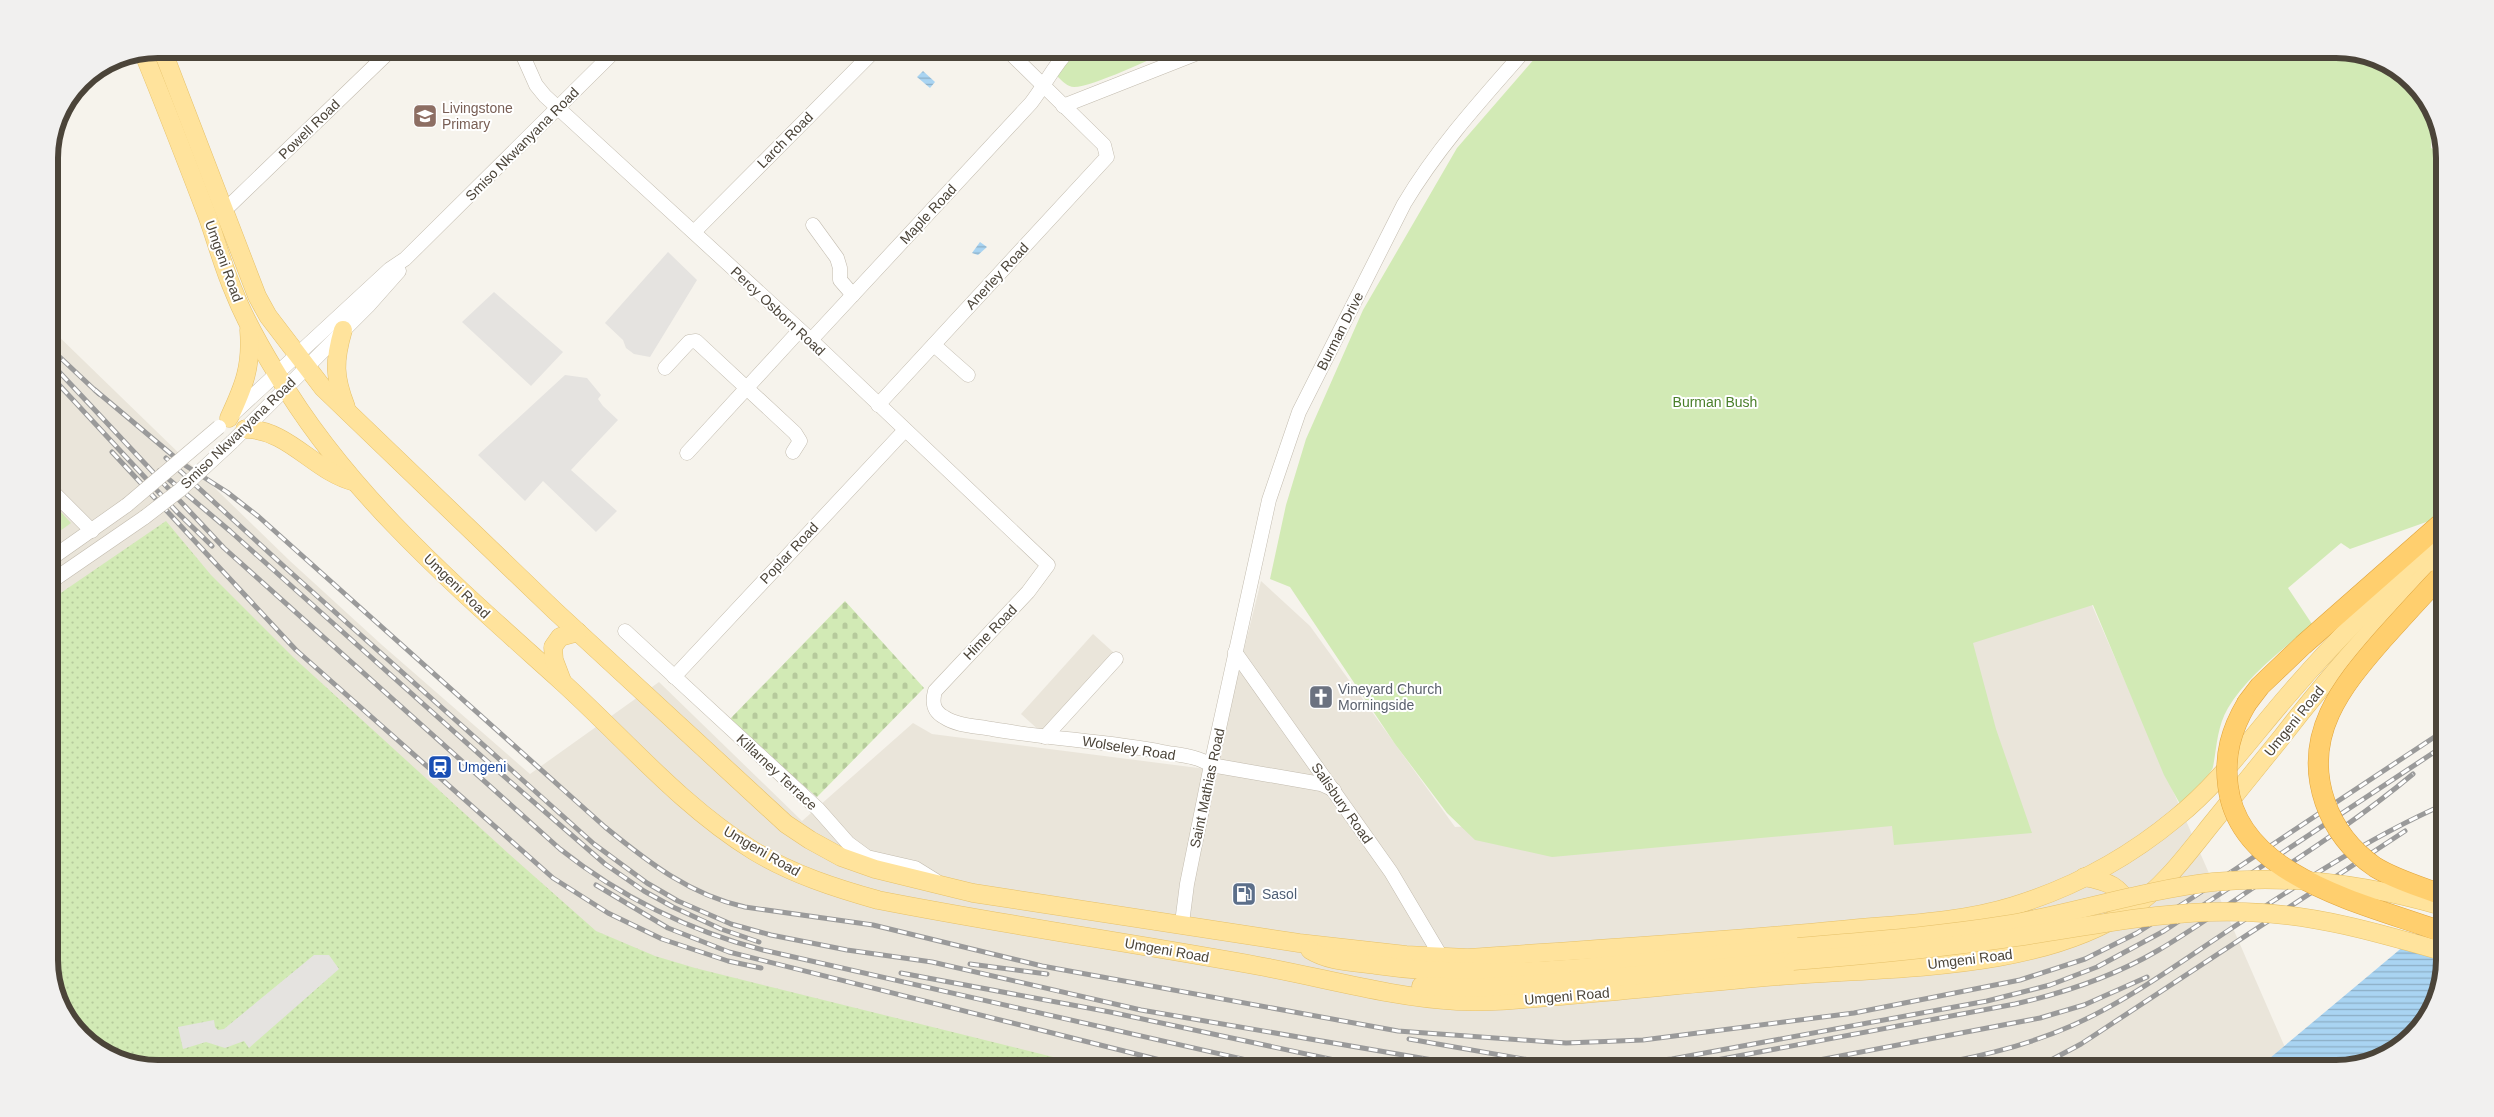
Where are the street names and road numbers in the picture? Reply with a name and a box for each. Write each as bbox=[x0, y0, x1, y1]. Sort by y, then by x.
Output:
street label: Smiso Nkwanyana Road bbox=[462, 84, 582, 204]
street label: Powell Road bbox=[275, 96, 343, 162]
street label: Larch Road bbox=[754, 109, 816, 171]
street label: Maple Road bbox=[896, 181, 960, 247]
street label: Umgeni Road bbox=[202, 218, 246, 304]
street label: Anerley Road bbox=[962, 240, 1032, 312]
street label: Percy Osborn Road bbox=[728, 263, 828, 359]
street label: Burman Drive bbox=[1313, 289, 1367, 373]
street label: Smiso Nkwanyana Road bbox=[177, 374, 299, 492]
street label: Poplar Road bbox=[757, 519, 821, 587]
street label: Umgeni Road bbox=[421, 551, 493, 621]
street label: Hime Road bbox=[960, 601, 1020, 663]
street label: Umgeni Road bbox=[2261, 683, 2327, 759]
street label: Saint Mathias Road bbox=[1186, 727, 1228, 849]
street label: Killarney Terrace bbox=[734, 731, 821, 813]
street label: Wolseley Road bbox=[1081, 733, 1177, 763]
street label: Salisbury Road bbox=[1308, 760, 1376, 846]
street label: Umgeni Road bbox=[721, 823, 803, 879]
street label: Umgeni Road bbox=[1123, 935, 1211, 965]
street label: Umgeni Road bbox=[1927, 946, 2013, 972]
street label: Umgeni Road bbox=[1524, 984, 1610, 1008]

